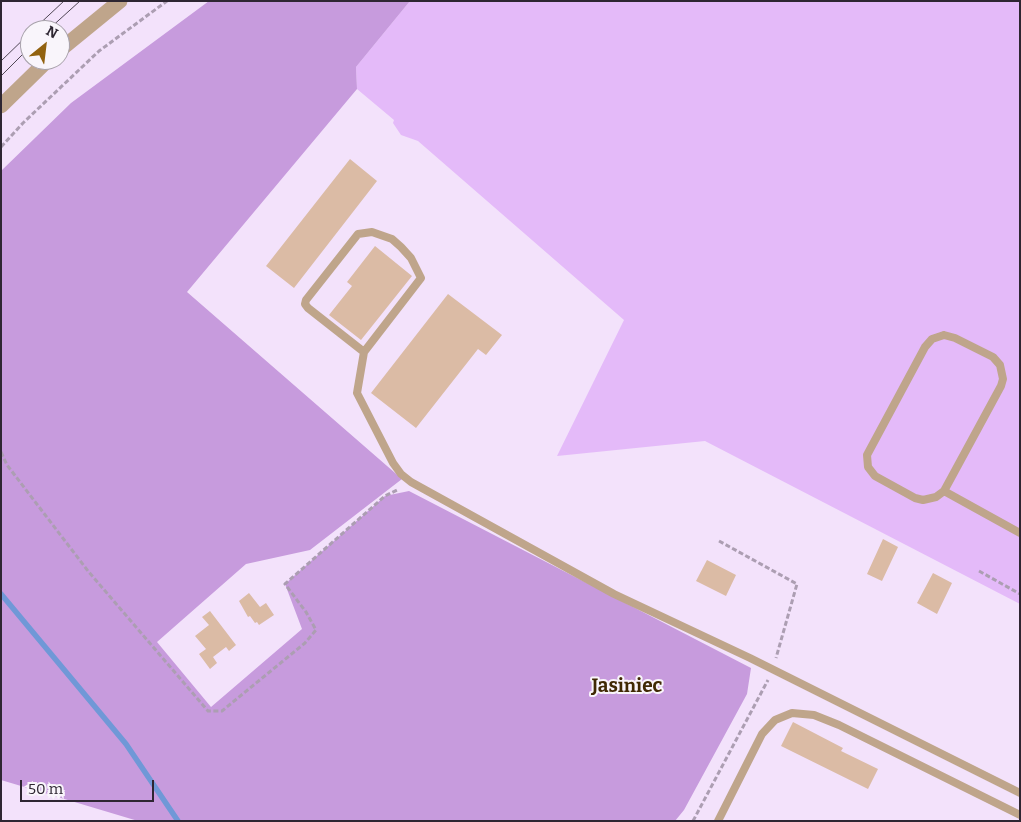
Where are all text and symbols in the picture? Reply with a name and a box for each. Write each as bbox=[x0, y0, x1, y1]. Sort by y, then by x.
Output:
north arrow bbox=[20, 20, 70, 70]
text: N bbox=[43, 22, 61, 42]
district label: Jasiniec bbox=[592, 676, 662, 698]
scale bar bbox=[22, 770, 156, 802]
text: 50 m bbox=[28, 780, 63, 798]

